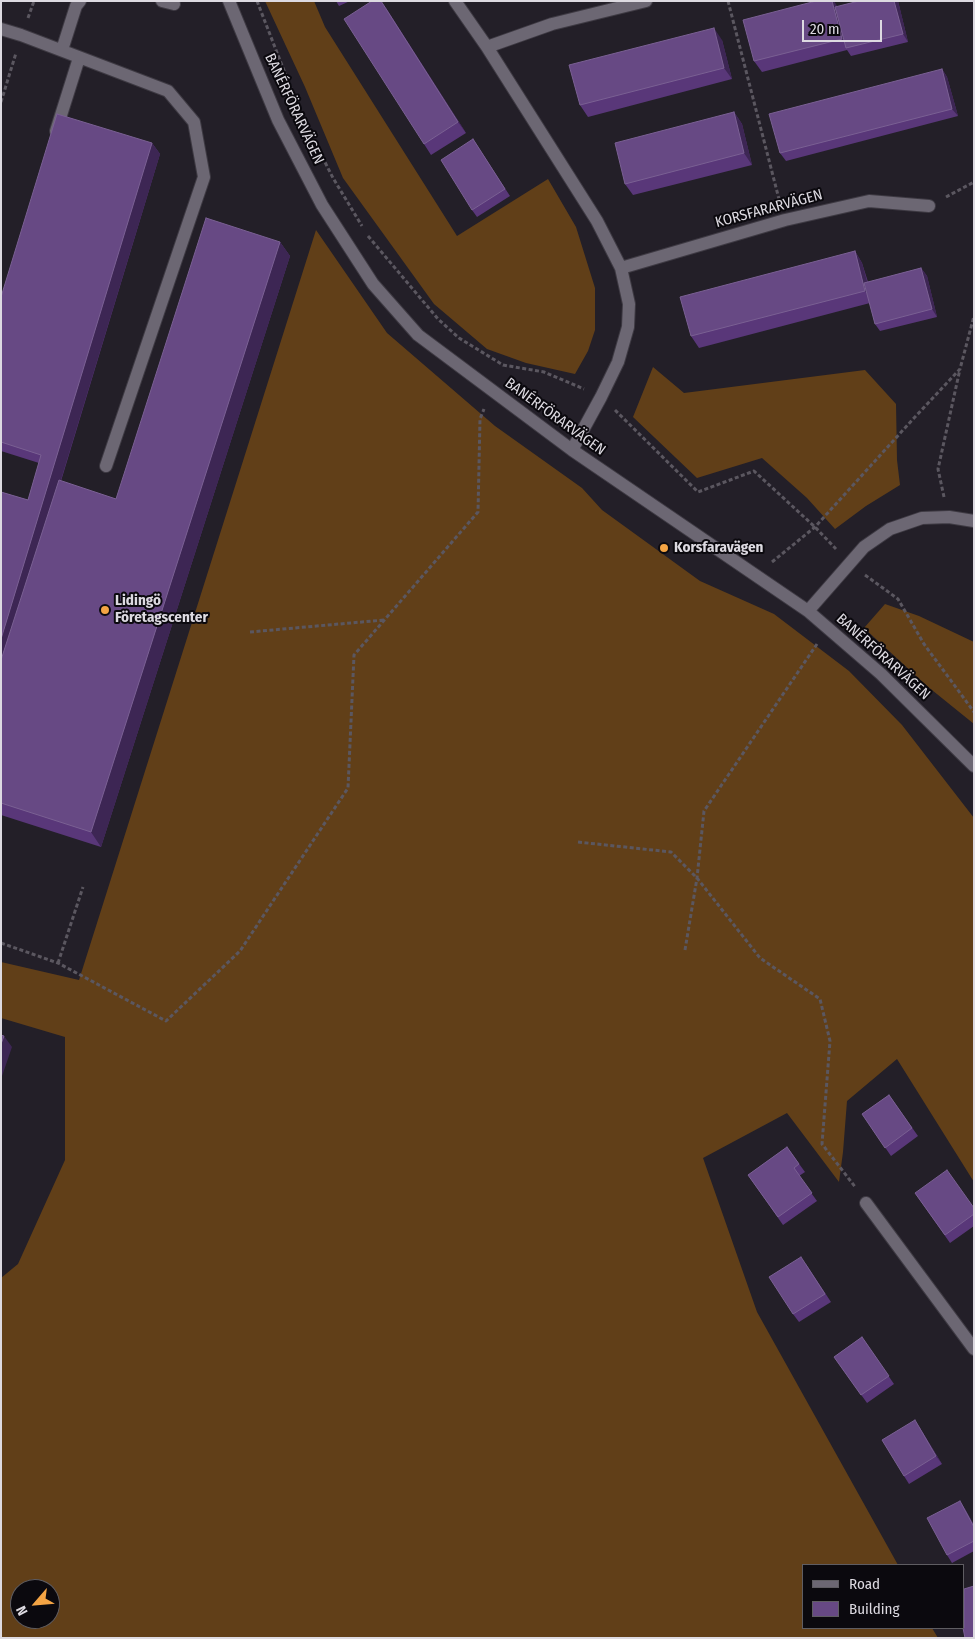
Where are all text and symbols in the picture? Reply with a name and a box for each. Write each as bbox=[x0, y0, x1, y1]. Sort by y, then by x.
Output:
scale bar bbox=[805, 10, 885, 42]
text: 20 m bbox=[810, 20, 840, 38]
street label: BANÉRFÖRARVÄGEN bbox=[260, 51, 328, 167]
street label: KORSFARARVÄGEN bbox=[713, 186, 825, 232]
street label: BANÉRFÖRARVÄGEN bbox=[501, 374, 609, 460]
place label: Korsfaravägen bbox=[674, 539, 763, 557]
marker: Korsfaravägen bbox=[658, 542, 670, 554]
place label: Lidingö Företagscenter bbox=[115, 592, 208, 627]
marker: Lidingö Företagscenter bbox=[99, 604, 111, 616]
street label: BANÉRFÖRARVÄGEN bbox=[832, 610, 934, 704]
legend bbox=[802, 1564, 965, 1629]
text: Road bbox=[849, 1575, 880, 1593]
north arrow bbox=[10, 1579, 60, 1629]
text: Building bbox=[849, 1600, 900, 1618]
text: N bbox=[13, 1603, 32, 1618]

